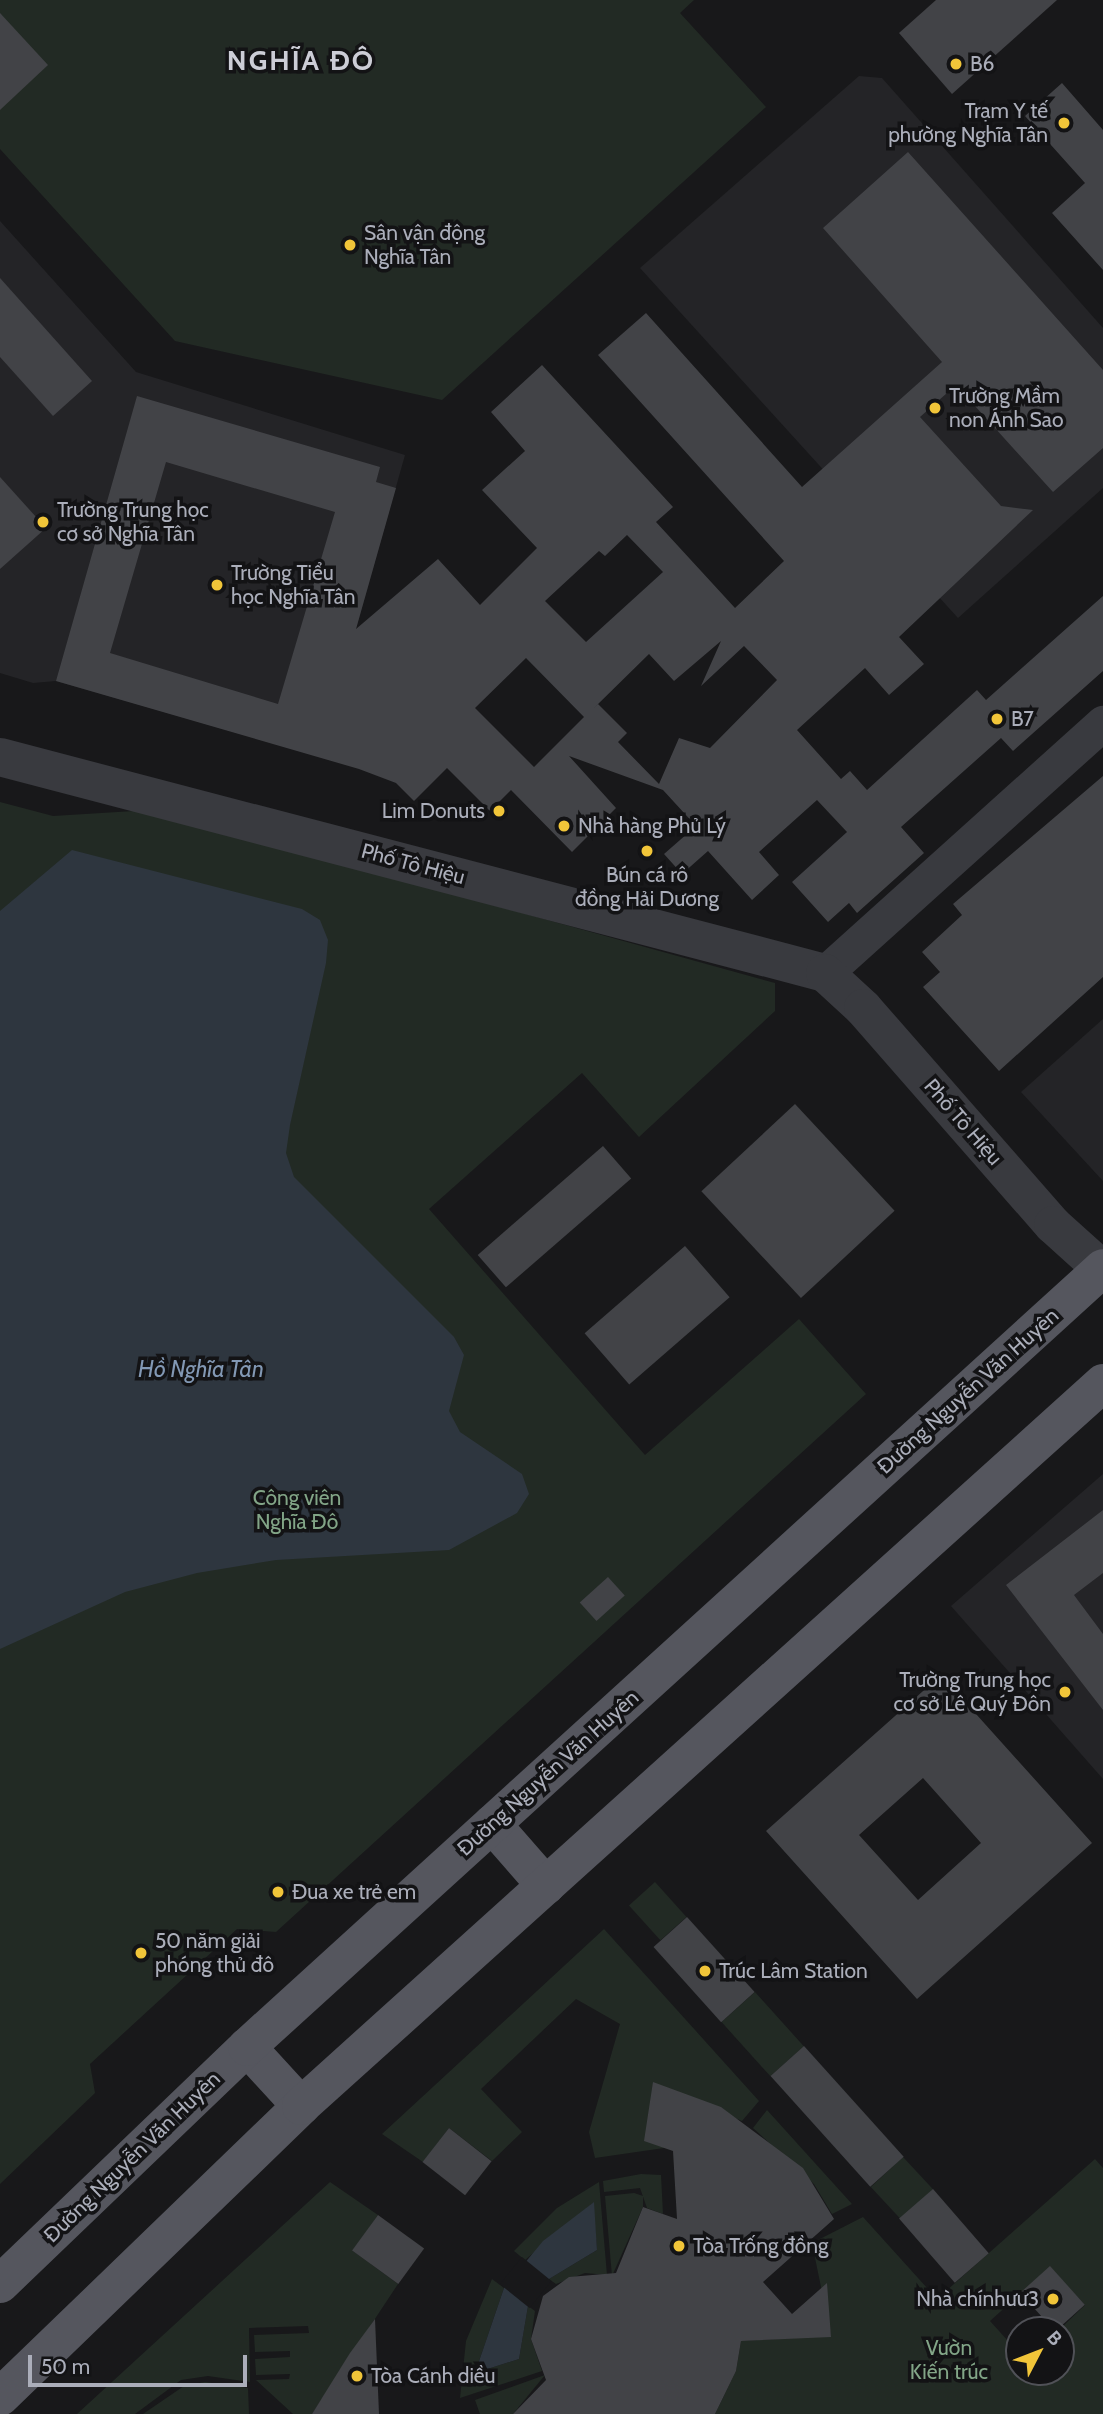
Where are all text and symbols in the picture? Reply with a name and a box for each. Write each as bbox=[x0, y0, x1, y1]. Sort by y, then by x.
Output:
district label: NGHĨA ĐÔ bbox=[228, 43, 374, 77]
place label: B6 bbox=[970, 51, 994, 77]
marker: B6 bbox=[948, 56, 964, 72]
place label: Trạm Y tế phường Nghĩa Tân bbox=[888, 98, 1048, 148]
marker: Trạm Y tế phường Nghĩa Tân bbox=[1054, 113, 1074, 133]
place label: Sân vận động Nghĩa Tân bbox=[364, 220, 485, 270]
marker: Sân vận động Nghĩa Tân bbox=[342, 237, 358, 253]
place label: Trường Mầm non Ánh Sao bbox=[949, 383, 1063, 433]
marker: Trường Mầm non Ánh Sao bbox=[927, 400, 943, 416]
place label: Trường Trung học cơ sở Nghĩa Tân bbox=[57, 497, 209, 547]
marker: Trường Trung học cơ sở Nghĩa Tân bbox=[35, 514, 51, 530]
place label: Trường Tiểu học Nghĩa Tân bbox=[231, 560, 355, 610]
marker: Trường Tiểu học Nghĩa Tân bbox=[209, 577, 225, 593]
place label: B7 bbox=[1011, 706, 1034, 732]
marker: B7 bbox=[989, 711, 1005, 727]
place label: Lim Donuts bbox=[382, 798, 485, 824]
marker: Lim Donuts bbox=[491, 803, 507, 819]
place label: Nhà hàng Phủ Lý bbox=[578, 813, 726, 839]
marker: Nhà hàng Phủ Lý bbox=[556, 818, 572, 834]
street label: Phố Tô Hiệu bbox=[358, 838, 468, 890]
marker: Bún cá rô đồng Hải Dương bbox=[639, 843, 655, 859]
place label: Bún cá rô đồng Hải Dương bbox=[575, 862, 719, 912]
street label: Phố Tô Hiệu bbox=[919, 1074, 1007, 1170]
street label: Đường Nguyễn Văn Huyên bbox=[872, 1303, 1064, 1479]
water label: Hồ Nghĩa Tân bbox=[138, 1355, 264, 1383]
park label: Công viên Nghĩa Đô bbox=[253, 1485, 341, 1535]
place label: Trường Trung học cơ sở Lê Quý Đôn bbox=[894, 1667, 1051, 1717]
marker: Trường Trung học cơ sở Lê Quý Đôn bbox=[1057, 1684, 1073, 1700]
street label: Đường Nguyễn Văn Huyên bbox=[452, 1685, 644, 1861]
place label: Đua xe trẻ em bbox=[292, 1879, 416, 1905]
marker: Đua xe trẻ em bbox=[270, 1884, 286, 1900]
place label: 50 năm giải phóng thủ đô bbox=[155, 1928, 274, 1978]
marker: 50 năm giải phóng thủ đô bbox=[133, 1945, 149, 1961]
place label: Trúc Lâm Station bbox=[719, 1958, 868, 1984]
marker: Trúc Lâm Station bbox=[697, 1963, 713, 1979]
street label: Đường Nguyễn Văn Huyên bbox=[39, 2066, 225, 2248]
place label: Tòa Trống đồng bbox=[693, 2233, 828, 2259]
marker: Tòa Trống đồng bbox=[671, 2238, 687, 2254]
place label: Nhà chínhưư3 bbox=[916, 2286, 1039, 2312]
marker: Nhà chínhưư3 bbox=[1045, 2291, 1061, 2307]
north arrow bbox=[1005, 2316, 1075, 2386]
text: B bbox=[1042, 2326, 1067, 2350]
park label: Vườn Kiến trúc bbox=[910, 2335, 988, 2385]
scale bar bbox=[32, 2340, 250, 2384]
text: 50 m bbox=[41, 2354, 90, 2379]
place label: Tòa Cánh diều bbox=[371, 2363, 496, 2389]
marker: Tòa Cánh diều bbox=[349, 2368, 365, 2384]

